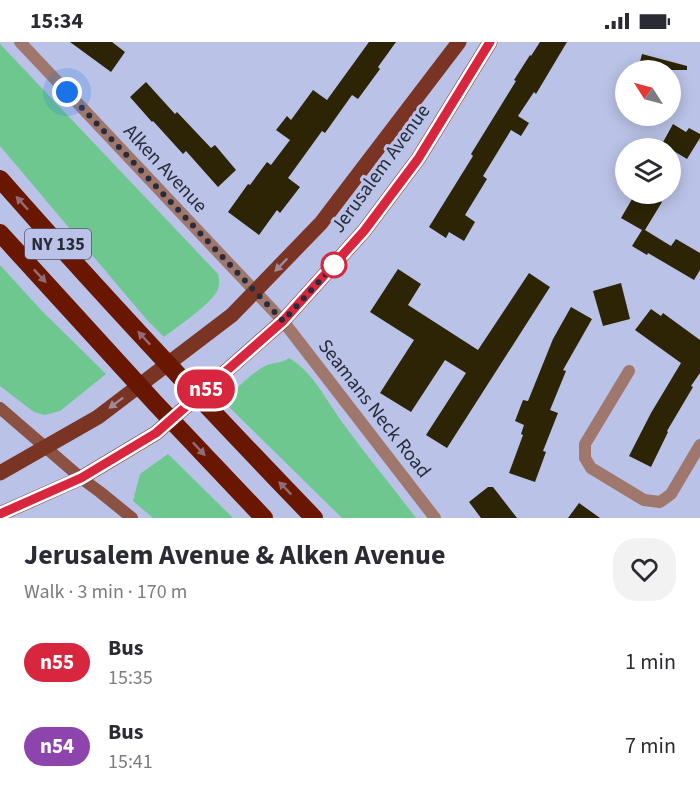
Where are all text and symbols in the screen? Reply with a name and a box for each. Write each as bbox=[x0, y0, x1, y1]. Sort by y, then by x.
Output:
text: 15:34 bbox=[30, 5, 83, 37]
north arrow bbox=[615, 60, 681, 126]
map controls bbox=[615, 60, 681, 204]
your location bbox=[52, 77, 82, 107]
street label: Jerusalem Avenue bbox=[325, 98, 437, 239]
street label: Alken Avenue bbox=[117, 118, 214, 219]
button: layers bbox=[615, 138, 681, 204]
one-way arrow bbox=[16, 196, 29, 211]
road number: NY 135 bbox=[25, 229, 91, 259]
unlabelled marker bbox=[321, 252, 347, 278]
one-way arrow bbox=[274, 257, 288, 272]
one-way arrow bbox=[33, 268, 46, 283]
one-way arrow bbox=[137, 332, 151, 346]
street label: Seamans Neck Road bbox=[311, 333, 437, 484]
line badge: n55 bbox=[172, 370, 240, 408]
text: n55 bbox=[189, 374, 223, 404]
one-way arrow bbox=[108, 397, 123, 409]
one-way arrow bbox=[191, 442, 205, 456]
one-way arrow bbox=[278, 480, 292, 495]
text: Jerusalem Avenue & Alken Avenue bbox=[24, 535, 446, 575]
button: heart bbox=[613, 538, 676, 601]
text: Walk · 3 min · 170 m bbox=[24, 578, 187, 606]
text: Bus bbox=[108, 632, 144, 664]
text: 1 min bbox=[625, 646, 676, 678]
text: n55 bbox=[40, 647, 74, 677]
text: 15:35 bbox=[108, 664, 153, 692]
text: Bus bbox=[108, 716, 144, 748]
text: 7 min bbox=[625, 730, 676, 762]
text: n54 bbox=[40, 731, 74, 761]
text: 15:41 bbox=[108, 748, 153, 776]

